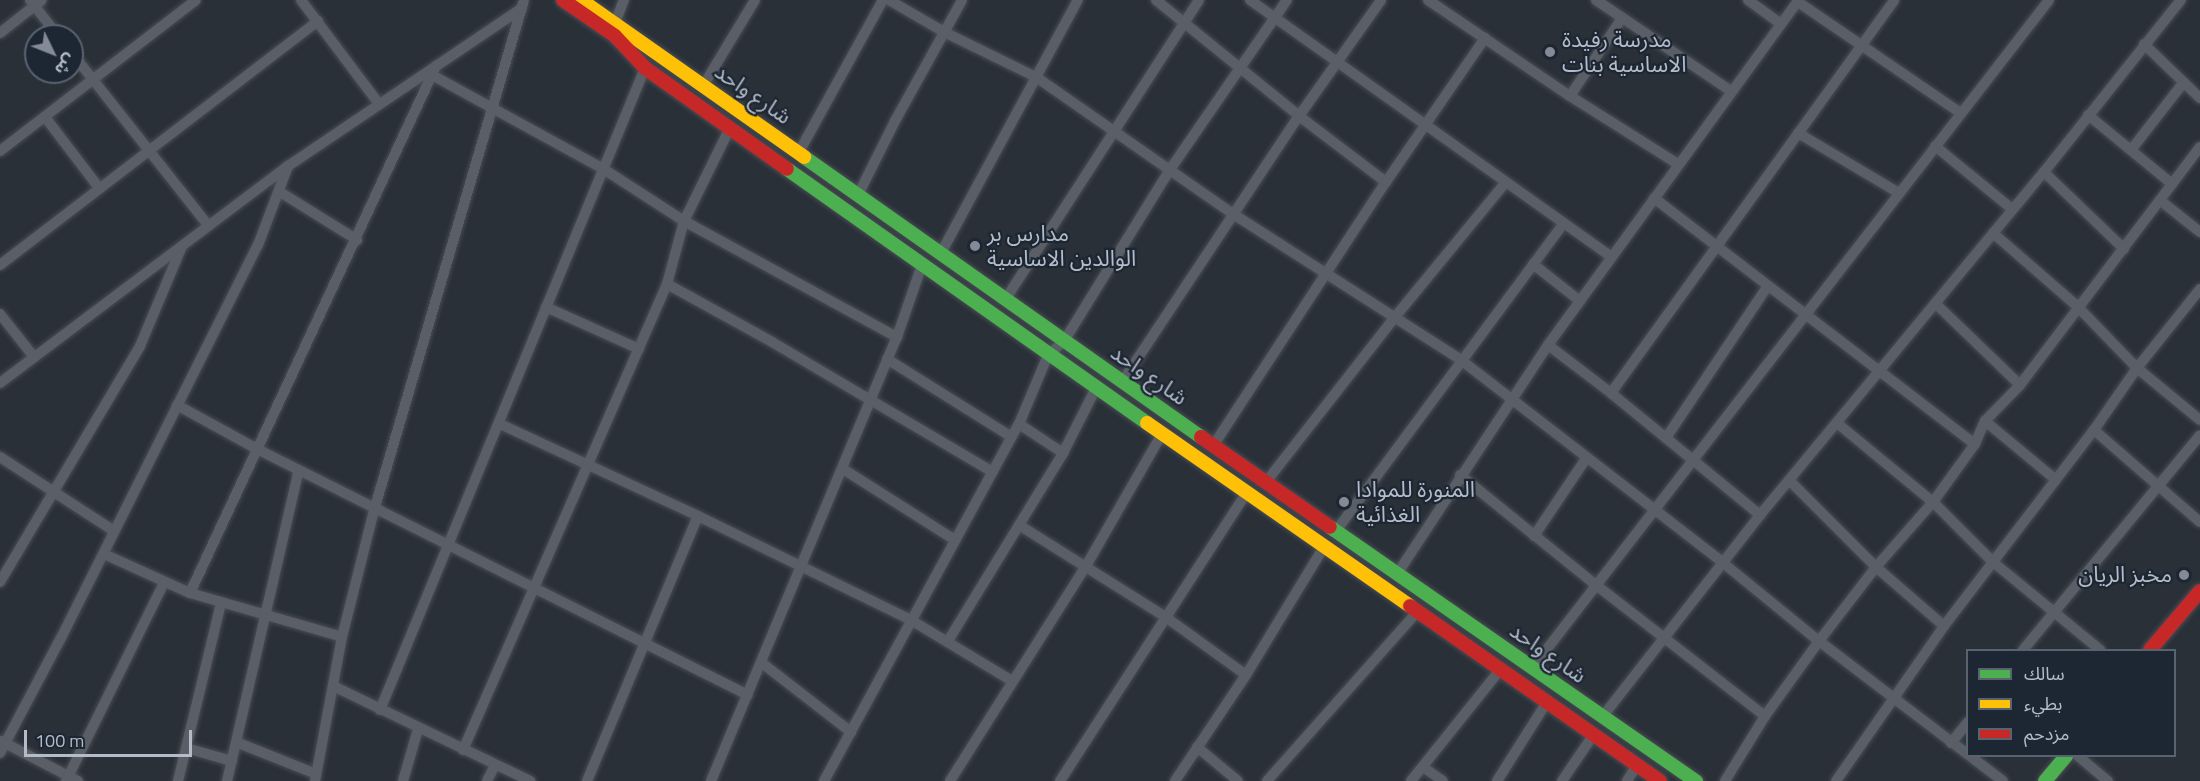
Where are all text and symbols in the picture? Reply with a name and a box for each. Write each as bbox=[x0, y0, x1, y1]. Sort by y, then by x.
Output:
north arrow bbox=[24, 24, 84, 84]
place label: مدرسة رفيدة الاساسية بنات bbox=[1562, 26, 1686, 78]
marker: مدرسة رفيدة الاساسية بنات bbox=[1543, 45, 1557, 59]
text: ش bbox=[49, 49, 82, 81]
street label: شارع واحد bbox=[710, 58, 796, 130]
place label: مدارس بر الوالدين الاساسية bbox=[987, 220, 1136, 272]
marker: مدارس بر الوالدين الاساسية bbox=[968, 239, 982, 253]
street label: شارع واحد bbox=[1106, 339, 1192, 411]
place label: المنورة للموادا الغذائية bbox=[1356, 476, 1475, 528]
marker: المنورة للموادا الغذائية bbox=[1337, 495, 1351, 509]
place label: مخبز الريان bbox=[2078, 562, 2172, 588]
marker: مخبز الريان bbox=[2177, 568, 2191, 582]
street label: شارع واحد bbox=[1505, 617, 1591, 689]
legend bbox=[1966, 649, 2176, 757]
text: سالك bbox=[2024, 660, 2065, 687]
text: بطيء bbox=[2024, 690, 2062, 717]
scale bar bbox=[27, 718, 195, 756]
text: مزدحم bbox=[2024, 720, 2069, 747]
text: 100 m bbox=[35, 727, 84, 754]

